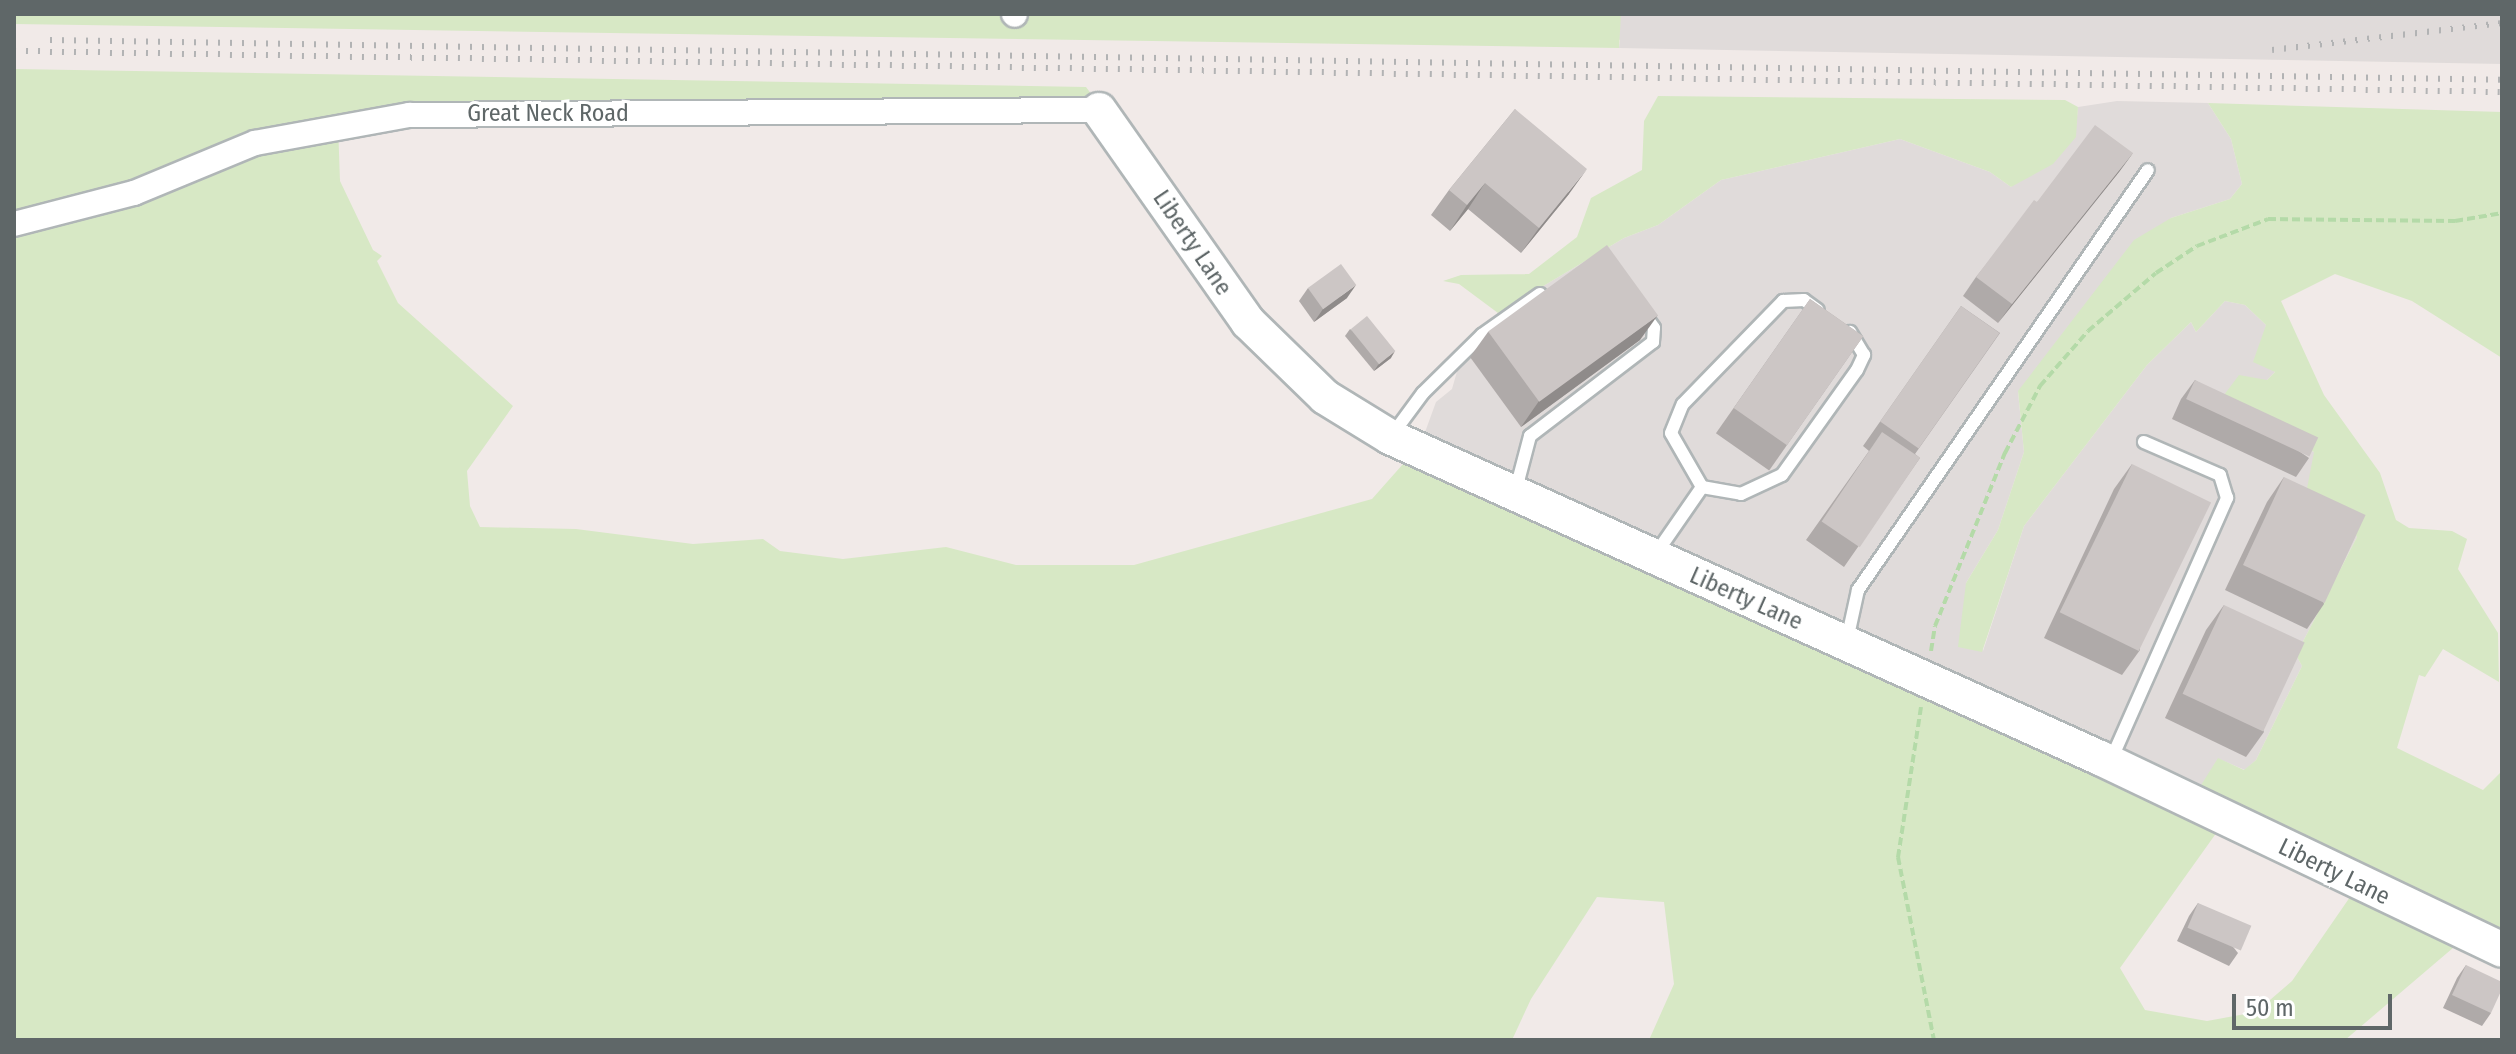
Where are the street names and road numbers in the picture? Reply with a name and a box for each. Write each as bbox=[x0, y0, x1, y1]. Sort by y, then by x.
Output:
street label: Great Neck Road bbox=[467, 100, 629, 128]
street label: Liberty Lane bbox=[1146, 185, 1238, 301]
street label: Liberty Lane bbox=[1685, 561, 1807, 637]
street label: Liberty Lane bbox=[2274, 833, 2394, 911]

